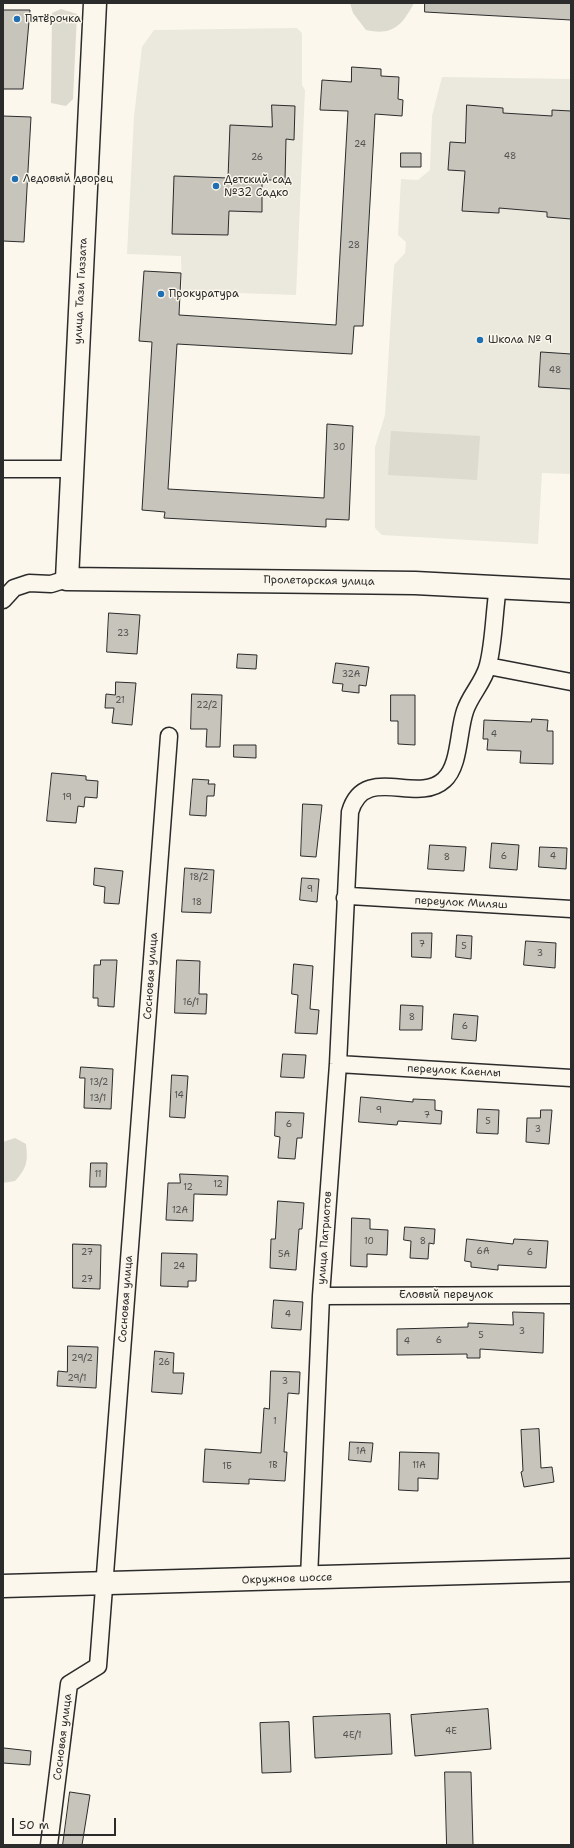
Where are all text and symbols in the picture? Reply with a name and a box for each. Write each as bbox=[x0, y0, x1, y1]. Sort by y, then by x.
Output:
place label: Пятёрочка bbox=[25, 12, 81, 26]
marker: Пятёрочка bbox=[12, 14, 22, 24]
house number: 24 bbox=[354, 140, 366, 150]
house number: 48 bbox=[504, 152, 516, 162]
house number: 26 bbox=[251, 153, 263, 163]
place label: Ледовый дворец bbox=[23, 172, 113, 186]
place label: Детский сад №32 Садко bbox=[224, 173, 292, 199]
marker: Ледовый дворец bbox=[10, 174, 20, 184]
marker: Детский сад №32 Садко bbox=[211, 181, 221, 191]
street label: улица Тази Гиззата bbox=[72, 237, 90, 345]
house number: 28 bbox=[348, 241, 360, 251]
place label: Прокуратура bbox=[169, 287, 239, 301]
marker: Прокуратура bbox=[156, 289, 166, 299]
place label: Школа № 9 bbox=[488, 333, 552, 347]
marker: Школа № 9 bbox=[475, 335, 485, 345]
house number: 48 bbox=[549, 366, 561, 376]
house number: 30 bbox=[333, 443, 345, 453]
street label: Пролетарская улица bbox=[263, 573, 375, 589]
house number: 23 bbox=[117, 629, 129, 639]
house number: 32А bbox=[342, 670, 360, 680]
house number: 21 bbox=[115, 696, 125, 706]
house number: 22/2 bbox=[196, 701, 218, 711]
house number: 4 bbox=[491, 730, 497, 740]
house number: 19 bbox=[62, 793, 72, 803]
house number: 6 bbox=[501, 852, 507, 862]
house number: 4 bbox=[550, 852, 556, 862]
house number: 8 bbox=[444, 853, 450, 863]
house number: 18/2 bbox=[189, 873, 209, 883]
house number: 9 bbox=[307, 885, 313, 895]
street label: переулок Миляш bbox=[414, 894, 508, 912]
house number: 18 bbox=[192, 898, 202, 908]
street label: Сосновая улица bbox=[141, 932, 161, 1020]
house number: 7 bbox=[419, 940, 425, 950]
house number: 5 bbox=[461, 942, 467, 952]
house number: 3 bbox=[537, 949, 543, 959]
house number: 16/1 bbox=[183, 998, 199, 1008]
house number: 8 bbox=[409, 1013, 415, 1023]
house number: 6 bbox=[462, 1022, 468, 1032]
street label: переулок Каенлы bbox=[407, 1062, 501, 1080]
house number: 13/2 bbox=[90, 1078, 108, 1088]
house number: 14 bbox=[174, 1091, 184, 1101]
house number: 13/1 bbox=[90, 1094, 106, 1104]
house number: 9 bbox=[376, 1106, 382, 1116]
house number: 7 bbox=[424, 1111, 430, 1121]
house number: 5 bbox=[485, 1117, 491, 1127]
house number: 6 bbox=[286, 1120, 292, 1130]
house number: 3 bbox=[535, 1125, 541, 1135]
house number: 11 bbox=[94, 1170, 102, 1180]
house number: 12 bbox=[213, 1180, 223, 1190]
house number: 12 bbox=[183, 1183, 193, 1193]
street label: улица Патриотов bbox=[315, 1191, 335, 1285]
house number: 12А bbox=[172, 1206, 188, 1216]
house number: 10 bbox=[364, 1237, 374, 1247]
house number: 8 bbox=[420, 1237, 426, 1247]
house number: 6А bbox=[477, 1247, 489, 1257]
house number: 27 bbox=[81, 1248, 93, 1258]
house number: 6 bbox=[527, 1248, 533, 1258]
house number: 5А bbox=[278, 1250, 290, 1260]
street label: Сосновая улица bbox=[116, 1255, 136, 1343]
house number: 24 bbox=[173, 1262, 185, 1272]
house number: 27 bbox=[81, 1275, 93, 1285]
street label: Еловый переулок bbox=[399, 1288, 493, 1302]
house number: 4 bbox=[285, 1310, 291, 1320]
house number: 3 bbox=[519, 1327, 525, 1337]
house number: 5 bbox=[478, 1331, 484, 1341]
house number: 6 bbox=[436, 1336, 442, 1346]
house number: 4 bbox=[404, 1337, 410, 1347]
house number: 29/2 bbox=[71, 1354, 93, 1364]
house number: 26 bbox=[158, 1358, 170, 1368]
house number: 29/1 bbox=[68, 1374, 86, 1384]
house number: 3 bbox=[282, 1377, 288, 1387]
house number: 1 bbox=[273, 1417, 277, 1427]
house number: 1А bbox=[356, 1447, 366, 1457]
house number: 1В bbox=[268, 1461, 278, 1471]
house number: 11А bbox=[412, 1461, 426, 1471]
house number: 1Б bbox=[222, 1462, 232, 1472]
street label: Окружное шоссе bbox=[241, 1571, 333, 1587]
street label: Сосновая улица bbox=[51, 1693, 75, 1781]
house number: 4Е bbox=[445, 1727, 457, 1737]
house number: 4Е/1 bbox=[343, 1731, 361, 1741]
scale bar bbox=[14, 1810, 118, 1836]
text: 50 m bbox=[19, 1817, 49, 1833]

